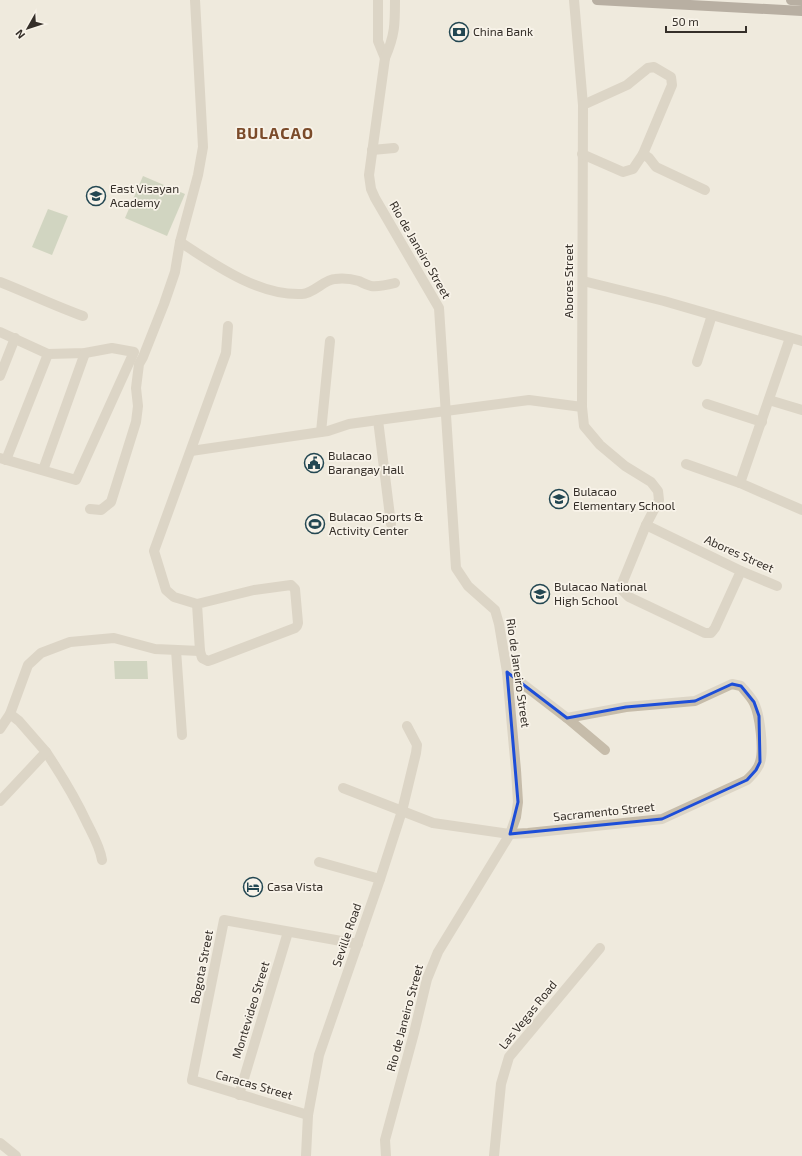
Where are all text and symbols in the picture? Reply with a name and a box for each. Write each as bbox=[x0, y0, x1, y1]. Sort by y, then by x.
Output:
north arrow bbox=[8, 8, 48, 48]
scale bar bbox=[666, 8, 746, 34]
text: 50 m bbox=[672, 14, 699, 28]
bank icon: China Bank bbox=[448, 21, 470, 43]
place label: China Bank bbox=[473, 24, 533, 38]
text: N bbox=[12, 27, 27, 42]
district label: BULACAO bbox=[236, 123, 314, 142]
place label: East Visayan Academy bbox=[110, 181, 179, 209]
school or university icon: East Visayan Academy bbox=[85, 185, 107, 207]
street label: Rio de Janeiro Street bbox=[387, 198, 455, 301]
street label: Abores Street bbox=[561, 243, 575, 318]
place label: Bulacao Barangay Hall bbox=[328, 448, 405, 476]
public building icon: Bulacao Barangay Hall bbox=[303, 452, 325, 474]
place label: Bulacao Elementary School bbox=[573, 484, 676, 512]
school or university icon: Bulacao Elementary School bbox=[548, 488, 570, 510]
place label: Bulacao Sports & Activity Center bbox=[329, 509, 423, 537]
sports icon: Bulacao Sports & Activity Center bbox=[304, 513, 326, 535]
street label: Abores Street bbox=[703, 532, 777, 575]
place label: Bulacao National High School bbox=[554, 579, 647, 607]
school or university icon: Bulacao National High School bbox=[529, 583, 551, 605]
street label: Rio de Janeiro Street bbox=[504, 617, 534, 729]
street label: Sacramento Street bbox=[552, 799, 656, 823]
hotel icon: Casa Vista bbox=[242, 876, 264, 898]
place label: Casa Vista bbox=[267, 879, 323, 893]
street label: Seville Road bbox=[329, 901, 363, 968]
street label: Bogota Street bbox=[187, 928, 215, 1005]
street label: Montevideo Street bbox=[229, 959, 272, 1060]
street label: Rio de Janeiro Street bbox=[383, 962, 425, 1073]
street label: Las Vegas Road bbox=[495, 977, 559, 1051]
street label: Caracas Street bbox=[214, 1066, 295, 1102]

